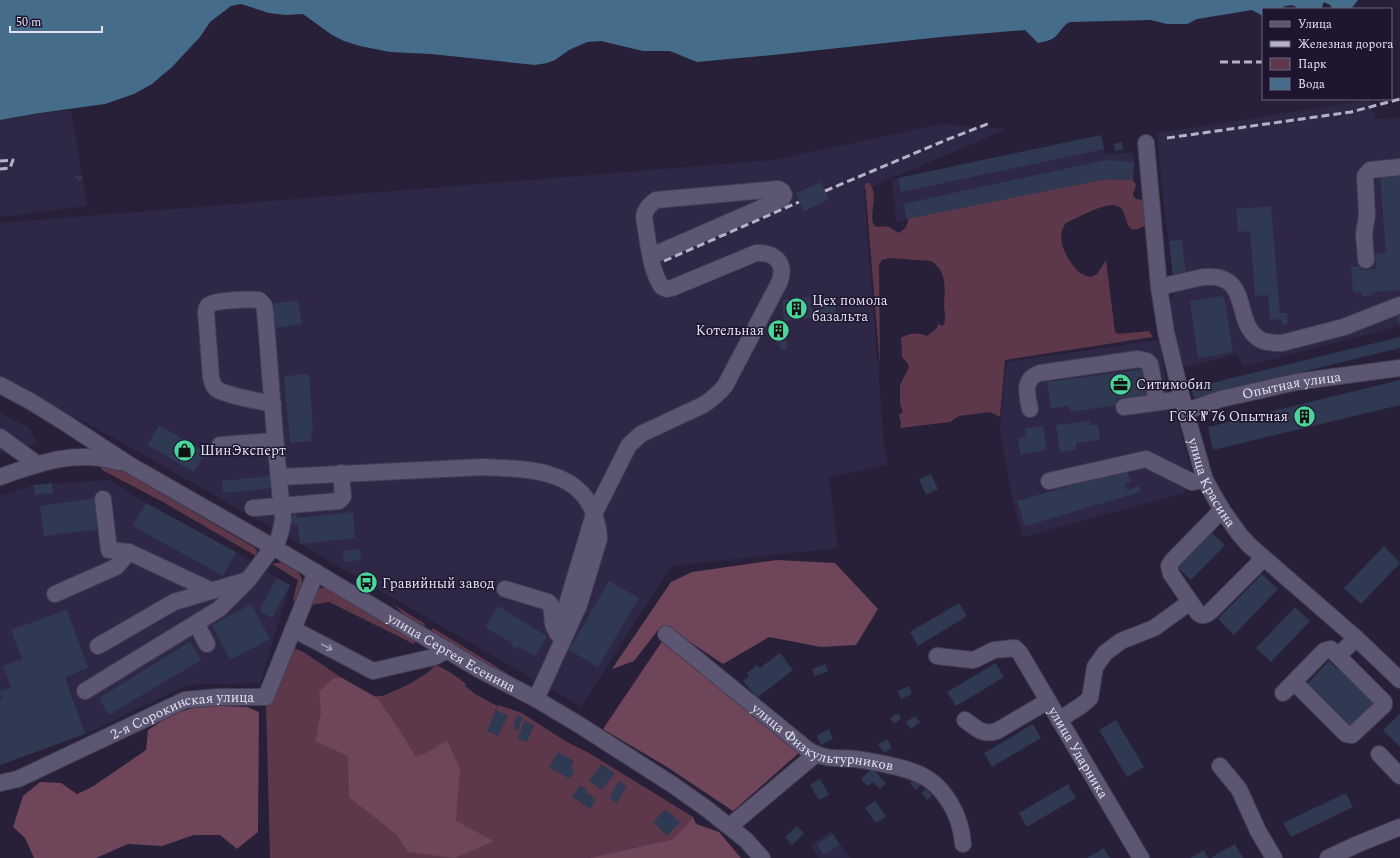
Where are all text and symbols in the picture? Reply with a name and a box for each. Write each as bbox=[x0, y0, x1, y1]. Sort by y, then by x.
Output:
scale bar bbox=[10, 8, 102, 34]
legend bbox=[1262, 8, 1392, 100]
text: 50 m bbox=[16, 13, 41, 32]
text: Улица bbox=[1298, 15, 1332, 34]
text: Железная дорога bbox=[1298, 35, 1393, 54]
text: Парк bbox=[1298, 55, 1327, 74]
text: Вода bbox=[1298, 75, 1325, 94]
place label: Цех помола базальта bbox=[812, 290, 888, 327]
building icon: Цех помола базальта bbox=[784, 295, 810, 321]
building icon: Котельная bbox=[766, 317, 792, 343]
place label: Котельная bbox=[696, 320, 764, 341]
street label: Опытная улица bbox=[1240, 366, 1343, 404]
office icon: Ситимобил bbox=[1108, 371, 1134, 397]
place label: Ситимобил bbox=[1136, 374, 1211, 395]
building icon: ГСК № 76 Опытная bbox=[1291, 403, 1317, 429]
place label: ГСК № 76 Опытная bbox=[1169, 406, 1288, 427]
street label: улица Красина bbox=[1183, 434, 1241, 531]
shop icon: ШинЭксперт bbox=[172, 437, 198, 463]
place label: ШинЭксперт bbox=[200, 440, 286, 461]
bus stop icon: Гравийный завод bbox=[354, 570, 380, 596]
place label: Гравийный завод bbox=[382, 573, 495, 594]
street label: улица Сергея Есенина bbox=[383, 606, 520, 697]
one-way arrow bbox=[321, 644, 333, 651]
street label: 2-я Сорокинская улица bbox=[107, 687, 254, 744]
street label: улица Физкультурников bbox=[746, 697, 895, 776]
street label: улица Ударника bbox=[1043, 701, 1114, 803]

